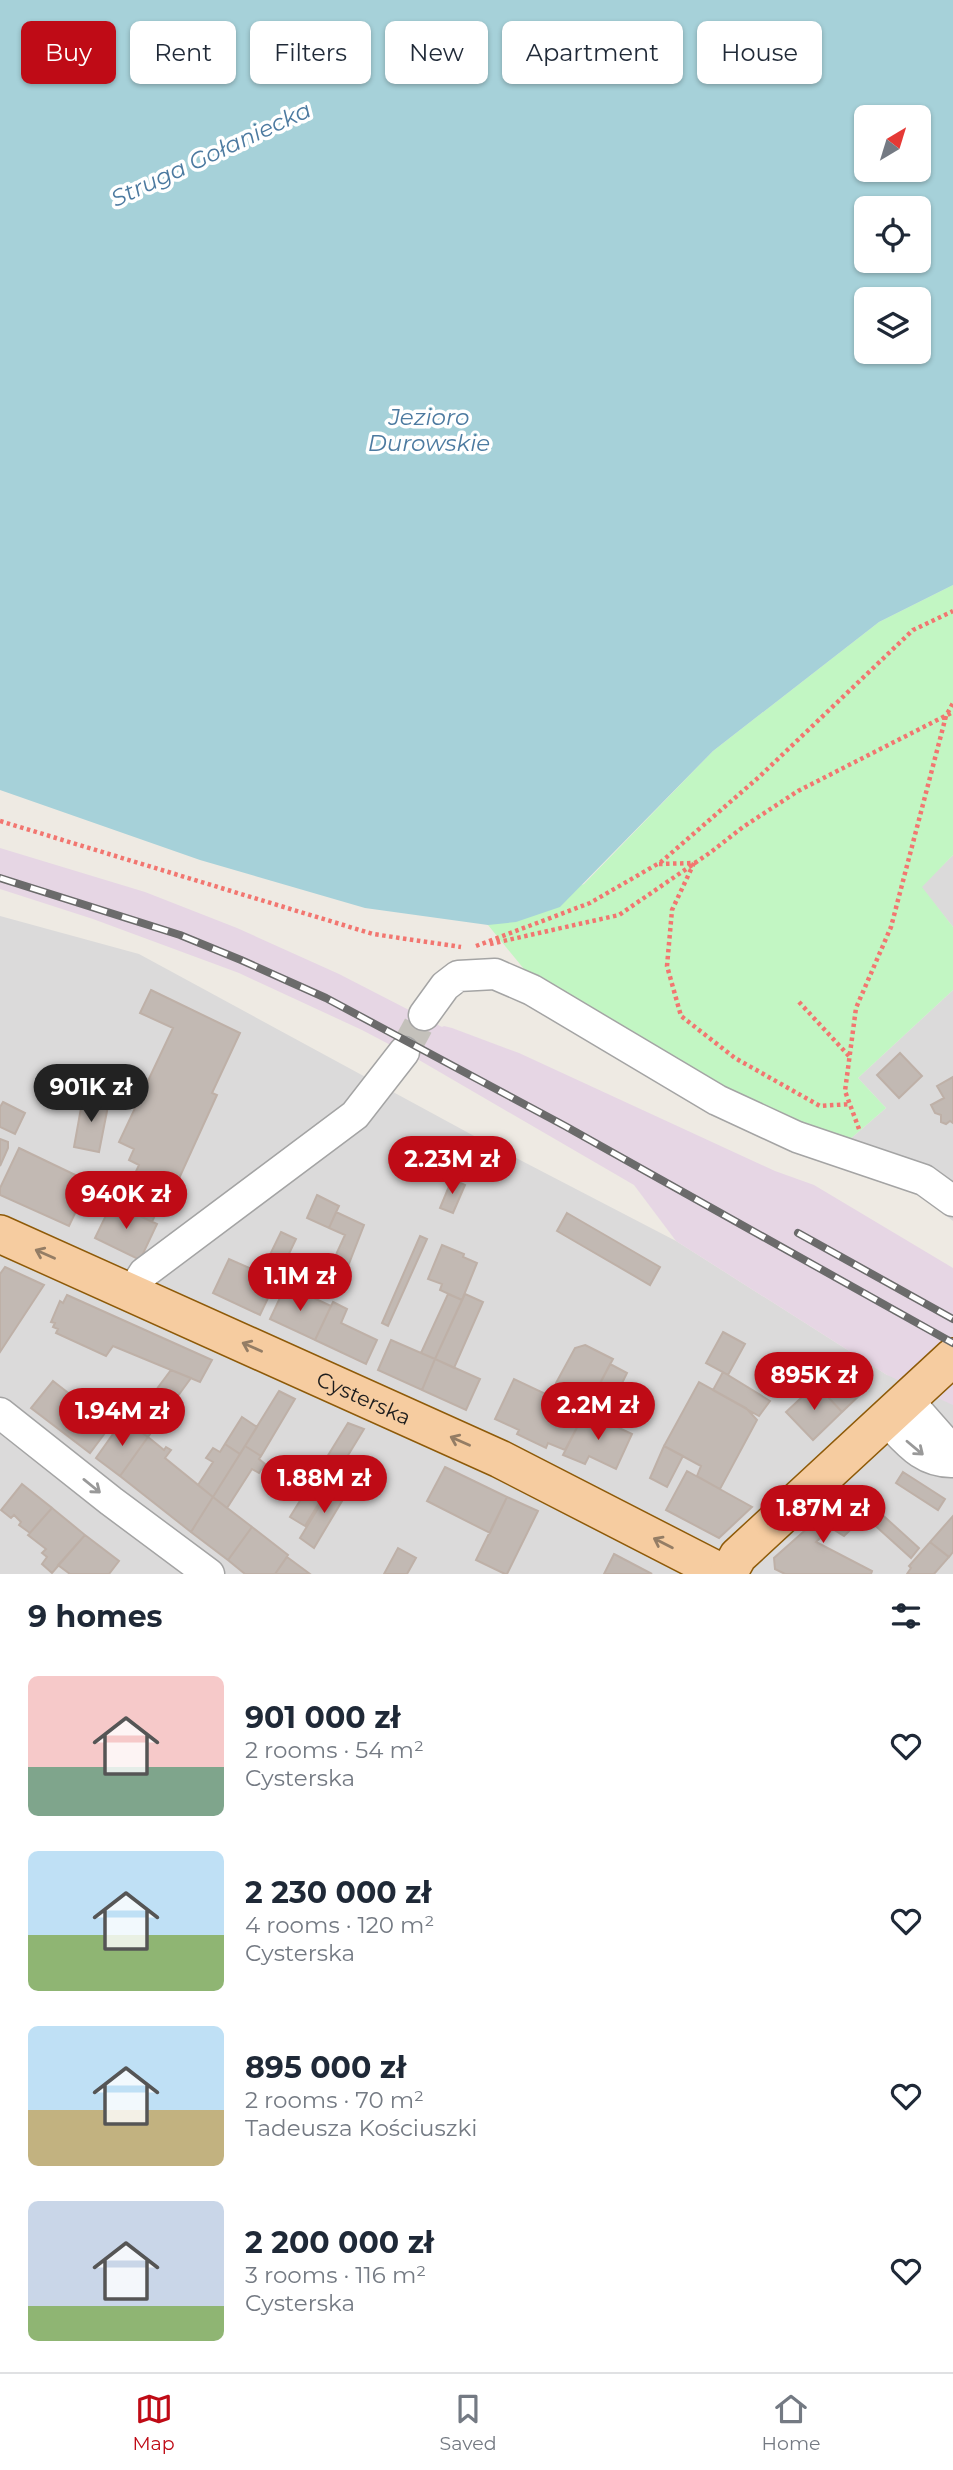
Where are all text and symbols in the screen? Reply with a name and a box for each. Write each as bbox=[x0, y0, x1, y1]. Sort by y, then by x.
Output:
chip: Buy bbox=[21, 21, 116, 84]
chip: Rent bbox=[130, 21, 236, 84]
chip: Filters bbox=[250, 21, 371, 84]
chip: New bbox=[385, 21, 488, 84]
chip: Apartment bbox=[502, 21, 683, 84]
chip: House bbox=[697, 21, 822, 84]
water label: Struga Gołaniecka bbox=[107, 95, 315, 213]
north arrow bbox=[854, 105, 931, 182]
map controls bbox=[854, 105, 931, 364]
button: locate bbox=[854, 196, 931, 273]
button: layers bbox=[854, 287, 931, 364]
water label: Jezioro Durowskie bbox=[368, 403, 490, 457]
pin: 901K zł bbox=[26, 1064, 156, 1124]
text: 901K zł bbox=[50, 1073, 132, 1101]
pin: 2.23M zł bbox=[380, 1136, 524, 1196]
text: 2.23M zł bbox=[404, 1145, 500, 1173]
pin: 940K zł bbox=[61, 1172, 191, 1231]
text: 940K zł bbox=[81, 1180, 171, 1208]
one-way arrow bbox=[34, 1247, 56, 1260]
pin: 1.1M zł bbox=[235, 1254, 365, 1313]
text: 1.1M zł bbox=[264, 1262, 336, 1290]
one-way arrow bbox=[242, 1340, 263, 1353]
pin: 895K zł bbox=[749, 1352, 879, 1412]
text: 895K zł bbox=[770, 1361, 858, 1389]
street label: Cysterska bbox=[313, 1366, 415, 1430]
pin: 2.2M zł bbox=[533, 1382, 663, 1442]
pin: 1.94M zł bbox=[50, 1388, 194, 1448]
text: 2.2M zł bbox=[557, 1391, 639, 1419]
text: 1.94M zł bbox=[75, 1397, 169, 1425]
one-way arrow bbox=[449, 1434, 471, 1447]
one-way arrow bbox=[906, 1440, 924, 1456]
pin: 1.88M zł bbox=[252, 1456, 396, 1515]
text: 1.88M zł bbox=[277, 1464, 371, 1492]
one-way arrow bbox=[82, 1478, 100, 1493]
pin: 1.87M zł bbox=[751, 1486, 895, 1545]
text: 1.87M zł bbox=[776, 1494, 870, 1522]
one-way arrow bbox=[653, 1535, 674, 1549]
icon: filters bbox=[887, 1597, 925, 1635]
text: 9 homes bbox=[28, 1598, 163, 1635]
text: 901 000 zł bbox=[245, 1699, 400, 1736]
icon: home bbox=[84, 1704, 168, 1788]
icon: heart bbox=[887, 1727, 925, 1765]
text: 2 rooms · 54 m² bbox=[245, 1736, 424, 1764]
text: Cysterska bbox=[245, 1764, 355, 1792]
text: 2 230 000 zł bbox=[245, 1874, 431, 1911]
icon: home bbox=[84, 1879, 168, 1963]
icon: heart bbox=[887, 1902, 925, 1940]
text: 4 rooms · 120 m² bbox=[245, 1911, 434, 1939]
text: Cysterska bbox=[245, 1939, 355, 1967]
text: 895 000 zł bbox=[245, 2049, 406, 2086]
icon: home bbox=[84, 2054, 168, 2138]
icon: heart bbox=[887, 2077, 925, 2115]
text: 2 rooms · 70 m² bbox=[245, 2086, 424, 2114]
text: Tadeusza Kościuszki bbox=[245, 2114, 477, 2142]
text: 2 200 000 zł bbox=[245, 2224, 434, 2261]
icon: home bbox=[84, 2229, 168, 2313]
icon: heart bbox=[887, 2252, 925, 2290]
text: 3 rooms · 116 m² bbox=[245, 2261, 426, 2289]
text: Cysterska bbox=[245, 2289, 355, 2317]
tab: Map bbox=[132, 2390, 175, 2455]
tab: Saved bbox=[440, 2390, 497, 2455]
tab: Home bbox=[762, 2390, 821, 2455]

